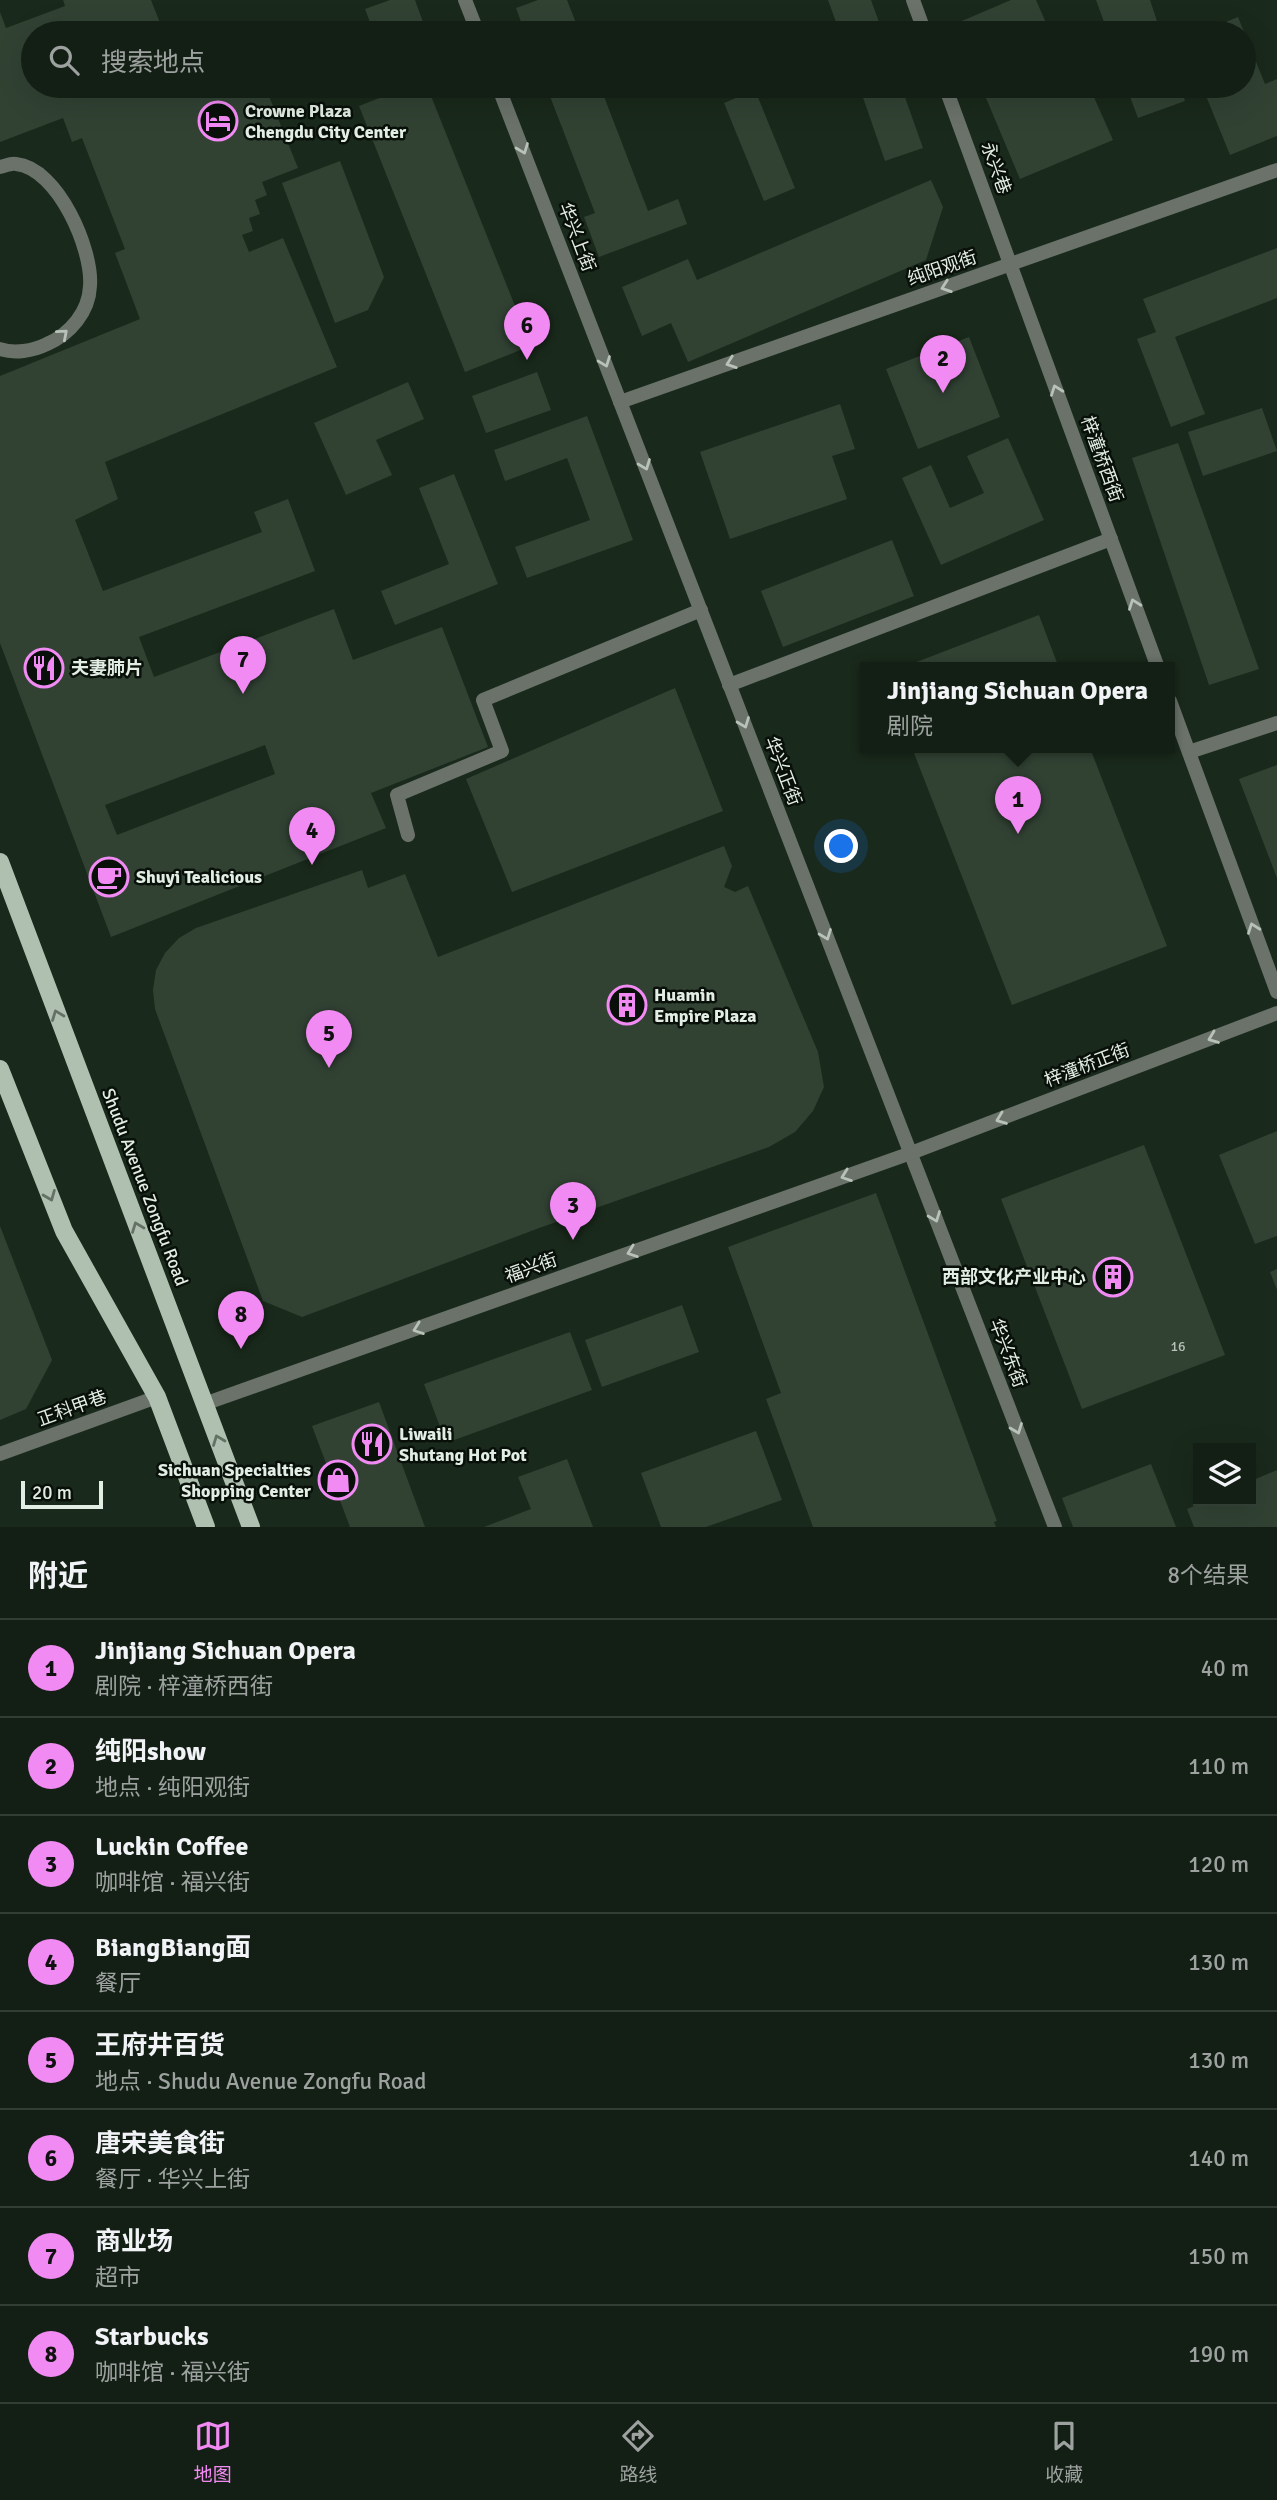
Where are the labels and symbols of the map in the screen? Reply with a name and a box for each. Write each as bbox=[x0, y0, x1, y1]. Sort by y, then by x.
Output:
hotel icon: Crowne Plaza Chengdu City Center bbox=[197, 100, 239, 142]
place label: Crowne Plaza Chengdu City Center bbox=[245, 100, 407, 143]
street label: 永兴巷 bbox=[976, 139, 1016, 197]
one-way arrow bbox=[514, 143, 528, 155]
street label: 华兴上街 bbox=[554, 199, 600, 275]
street label: 纯阳观街 bbox=[904, 246, 980, 290]
one-way arrow bbox=[940, 279, 953, 293]
pin: 6 bbox=[504, 302, 550, 360]
one-way arrow bbox=[55, 330, 68, 342]
pin: 2 bbox=[920, 335, 966, 393]
one-way arrow bbox=[596, 355, 610, 367]
one-way arrow bbox=[726, 355, 738, 369]
one-way arrow bbox=[1051, 385, 1065, 397]
street label: 梓潼桥西街 bbox=[1076, 413, 1128, 505]
one-way arrow bbox=[636, 459, 650, 471]
one-way arrow bbox=[1129, 598, 1143, 610]
pin: 7 bbox=[220, 636, 266, 694]
restaurant icon: 夫妻肺片 bbox=[23, 647, 65, 689]
place label: 夫妻肺片 bbox=[71, 657, 143, 679]
one-way arrow bbox=[736, 717, 750, 729]
street label: 华兴正街 bbox=[760, 733, 806, 809]
pin: 1 bbox=[995, 776, 1041, 834]
pin: 4 bbox=[289, 807, 335, 865]
your location bbox=[824, 829, 858, 863]
cafe icon: Shuyi Tealicious bbox=[88, 856, 130, 898]
place label: Shuyi Tealicious bbox=[136, 866, 262, 888]
one-way arrow bbox=[1248, 923, 1262, 935]
one-way arrow bbox=[818, 929, 832, 941]
building icon: Huamin Empire Plaza bbox=[606, 984, 648, 1026]
place label: Huamin Empire Plaza bbox=[654, 984, 757, 1027]
one-way arrow bbox=[52, 1009, 66, 1021]
pin: 5 bbox=[306, 1010, 352, 1068]
one-way arrow bbox=[1208, 1029, 1220, 1043]
street label: 梓潼桥正街 bbox=[1041, 1039, 1133, 1091]
street label: Shudu Avenue Zongfu Road bbox=[97, 1085, 193, 1289]
one-way arrow bbox=[995, 1111, 1007, 1125]
one-way arrow bbox=[841, 1168, 853, 1182]
pin: 3 bbox=[550, 1182, 596, 1240]
one-way arrow bbox=[41, 1190, 55, 1202]
one-way arrow bbox=[927, 1210, 941, 1222]
one-way arrow bbox=[132, 1222, 146, 1234]
one-way arrow bbox=[626, 1244, 638, 1258]
street label: 福兴街 bbox=[502, 1248, 560, 1288]
building icon: 西部文化产业中心 bbox=[1092, 1256, 1134, 1298]
place label: 西部文化产业中心 bbox=[942, 1266, 1086, 1288]
pin: 8 bbox=[218, 1291, 264, 1349]
street label: 华兴东街 bbox=[985, 1315, 1031, 1391]
one-way arrow bbox=[412, 1320, 424, 1334]
house number: 16 bbox=[1170, 1338, 1186, 1355]
street label: 正科甲巷 bbox=[34, 1385, 110, 1431]
restaurant icon: Liwaili Shutang Hot Pot bbox=[351, 1423, 393, 1465]
place label: Liwaili Shutang Hot Pot bbox=[399, 1423, 527, 1466]
one-way arrow bbox=[1009, 1423, 1023, 1435]
one-way arrow bbox=[212, 1435, 226, 1447]
place label: Sichuan Specialties Shopping Center bbox=[158, 1459, 312, 1502]
shop icon: Sichuan Specialties Shopping Center bbox=[317, 1459, 359, 1501]
scale bar bbox=[21, 1478, 103, 1510]

